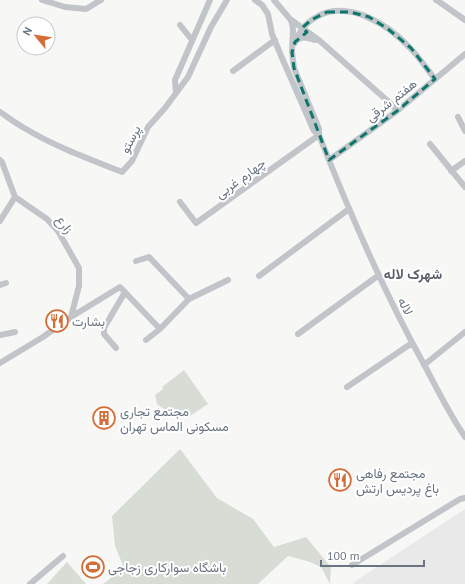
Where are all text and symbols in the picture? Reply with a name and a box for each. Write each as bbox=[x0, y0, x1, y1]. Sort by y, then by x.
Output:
north arrow bbox=[16, 16, 56, 56]
text: N bbox=[19, 25, 35, 38]
street label: هفتم شرقی bbox=[362, 75, 420, 126]
street label: پرستو bbox=[116, 122, 146, 157]
street label: چهارم غربی bbox=[212, 154, 270, 203]
street label: زارع bbox=[51, 212, 77, 238]
district label: شهرک لاله bbox=[384, 265, 442, 283]
street label: لاله bbox=[394, 294, 417, 318]
restaurant icon: بشارت bbox=[44, 308, 70, 334]
place label: بشارت bbox=[72, 313, 105, 330]
place label: مجتمع تجاری مسکونی الماس تهران bbox=[120, 403, 229, 435]
building icon: مجتمع تجاری مسکونی الماس تهران bbox=[91, 405, 117, 431]
place label: مجتمع رفاهی باغ پردیس ارتش bbox=[356, 465, 439, 498]
restaurant icon: مجتمع رفاهی باغ پردیس ارتش bbox=[327, 467, 353, 493]
scale bar bbox=[321, 542, 424, 568]
text: 100 m bbox=[327, 548, 360, 563]
sports icon: باشگاه سواركاری زجاجی bbox=[80, 554, 106, 580]
place label: باشگاه سواركاری زجاجی bbox=[108, 559, 226, 576]

